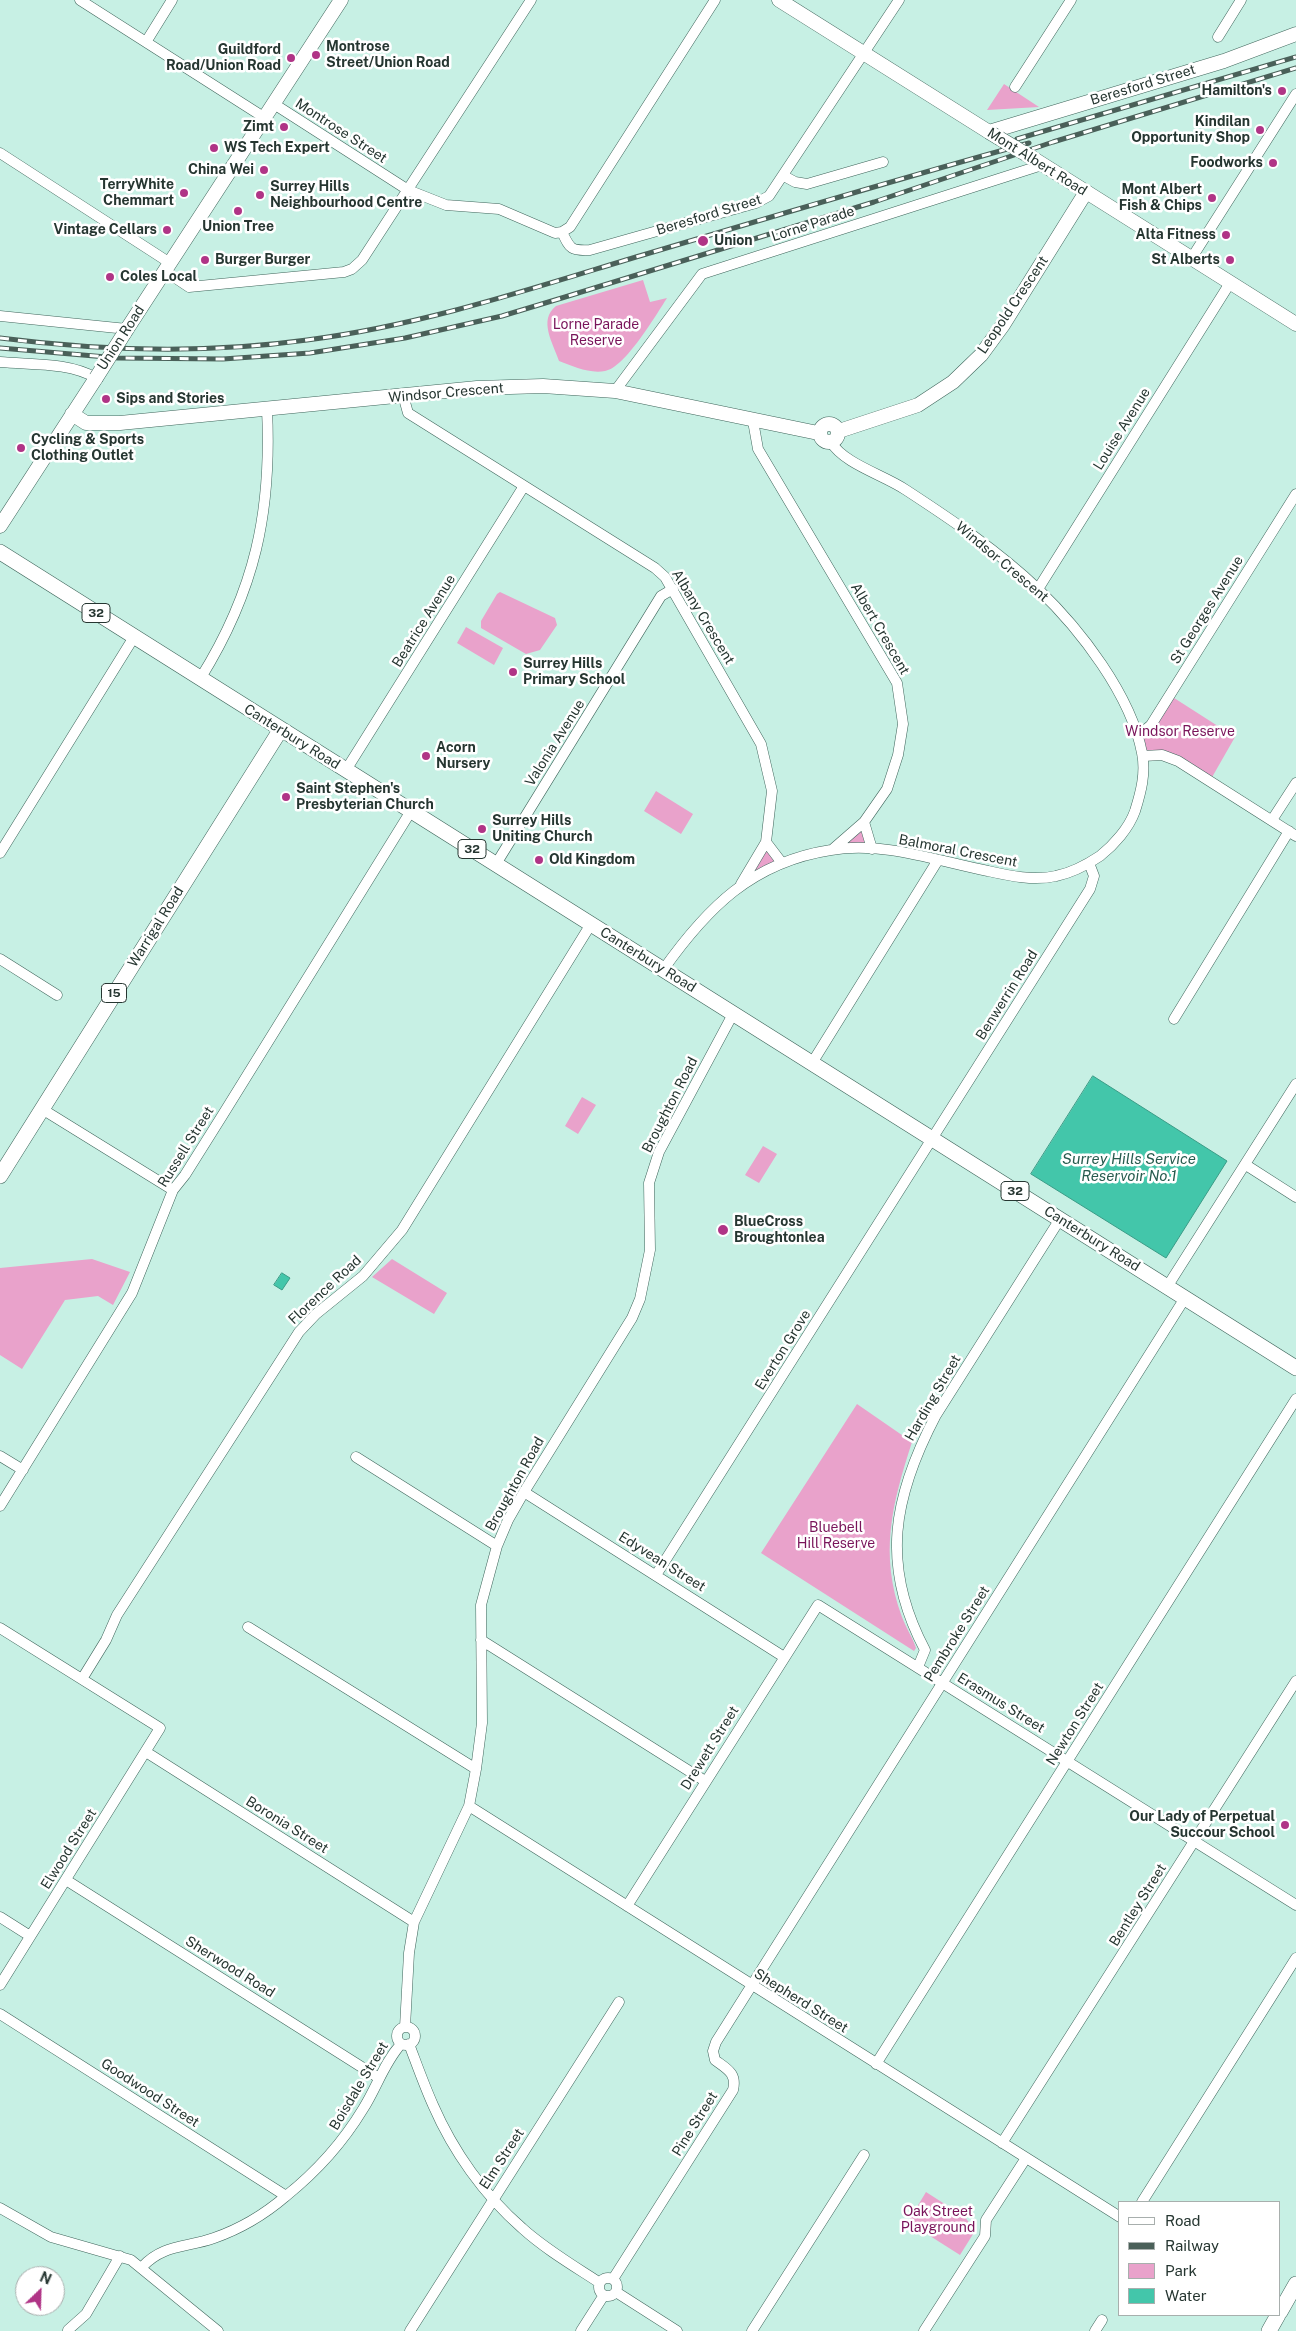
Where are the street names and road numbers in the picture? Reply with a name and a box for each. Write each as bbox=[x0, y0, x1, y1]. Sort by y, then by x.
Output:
street label: Beresford Street bbox=[1088, 61, 1198, 109]
street label: Montrose Street bbox=[292, 95, 390, 167]
street label: Mont Albert Road bbox=[984, 125, 1090, 199]
street label: Beresford Street bbox=[654, 191, 764, 239]
street label: Lorne Parade bbox=[769, 203, 857, 245]
street label: Leopold Crescent bbox=[974, 253, 1052, 357]
street label: Union Road bbox=[94, 302, 148, 374]
street label: Windsor Crescent bbox=[388, 380, 504, 406]
street label: Louise Avenue bbox=[1090, 385, 1154, 473]
street label: Windsor Crescent bbox=[952, 518, 1052, 606]
street label: St Georges Avenue bbox=[1167, 553, 1247, 667]
street label: Albany Crescent bbox=[668, 567, 738, 667]
street label: Beatrice Avenue bbox=[389, 572, 459, 670]
street label: Albert Crescent bbox=[847, 580, 913, 678]
road number: 32 bbox=[82, 604, 110, 622]
street label: Valonia Avenue bbox=[522, 697, 588, 789]
street label: Canterbury Road bbox=[241, 701, 343, 773]
street label: Balmoral Crescent bbox=[897, 831, 1019, 871]
road number: 32 bbox=[458, 840, 486, 859]
street label: Warrigal Road bbox=[125, 884, 187, 970]
street label: Canterbury Road bbox=[597, 924, 699, 996]
street label: Benwerrin Road bbox=[973, 947, 1041, 1043]
road number: 15 bbox=[102, 984, 126, 1002]
street label: Broughton Road bbox=[639, 1054, 701, 1156]
street label: Russell Street bbox=[154, 1103, 218, 1191]
road number: 32 bbox=[1001, 1182, 1029, 1200]
street label: Canterbury Road bbox=[1041, 1203, 1143, 1275]
street label: Florence Road bbox=[285, 1252, 365, 1328]
street label: Everton Grove bbox=[752, 1307, 814, 1393]
street label: Harding Street bbox=[902, 1352, 964, 1444]
street label: Broughton Road bbox=[482, 1434, 548, 1534]
street label: Edyvean Street bbox=[615, 1529, 709, 1595]
street label: Pembroke Street bbox=[921, 1583, 993, 1685]
street label: Erasmus Street bbox=[954, 1669, 1048, 1737]
street label: Newton Street bbox=[1043, 1679, 1107, 1769]
street label: Drewett Street bbox=[677, 1703, 743, 1793]
street label: Boronia Street bbox=[243, 1793, 331, 1857]
street label: Elwood Street bbox=[38, 1806, 100, 1892]
street label: Bentley Street bbox=[1106, 1861, 1170, 1949]
street label: Sherwood Road bbox=[182, 1933, 278, 2001]
street label: Shepherd Street bbox=[751, 1965, 851, 2037]
street label: Boisdale Street bbox=[326, 2039, 392, 2133]
street label: Goodwood Street bbox=[98, 2055, 202, 2131]
street label: Pine Street bbox=[669, 2089, 721, 2159]
street label: Elm Street bbox=[476, 2125, 528, 2193]

